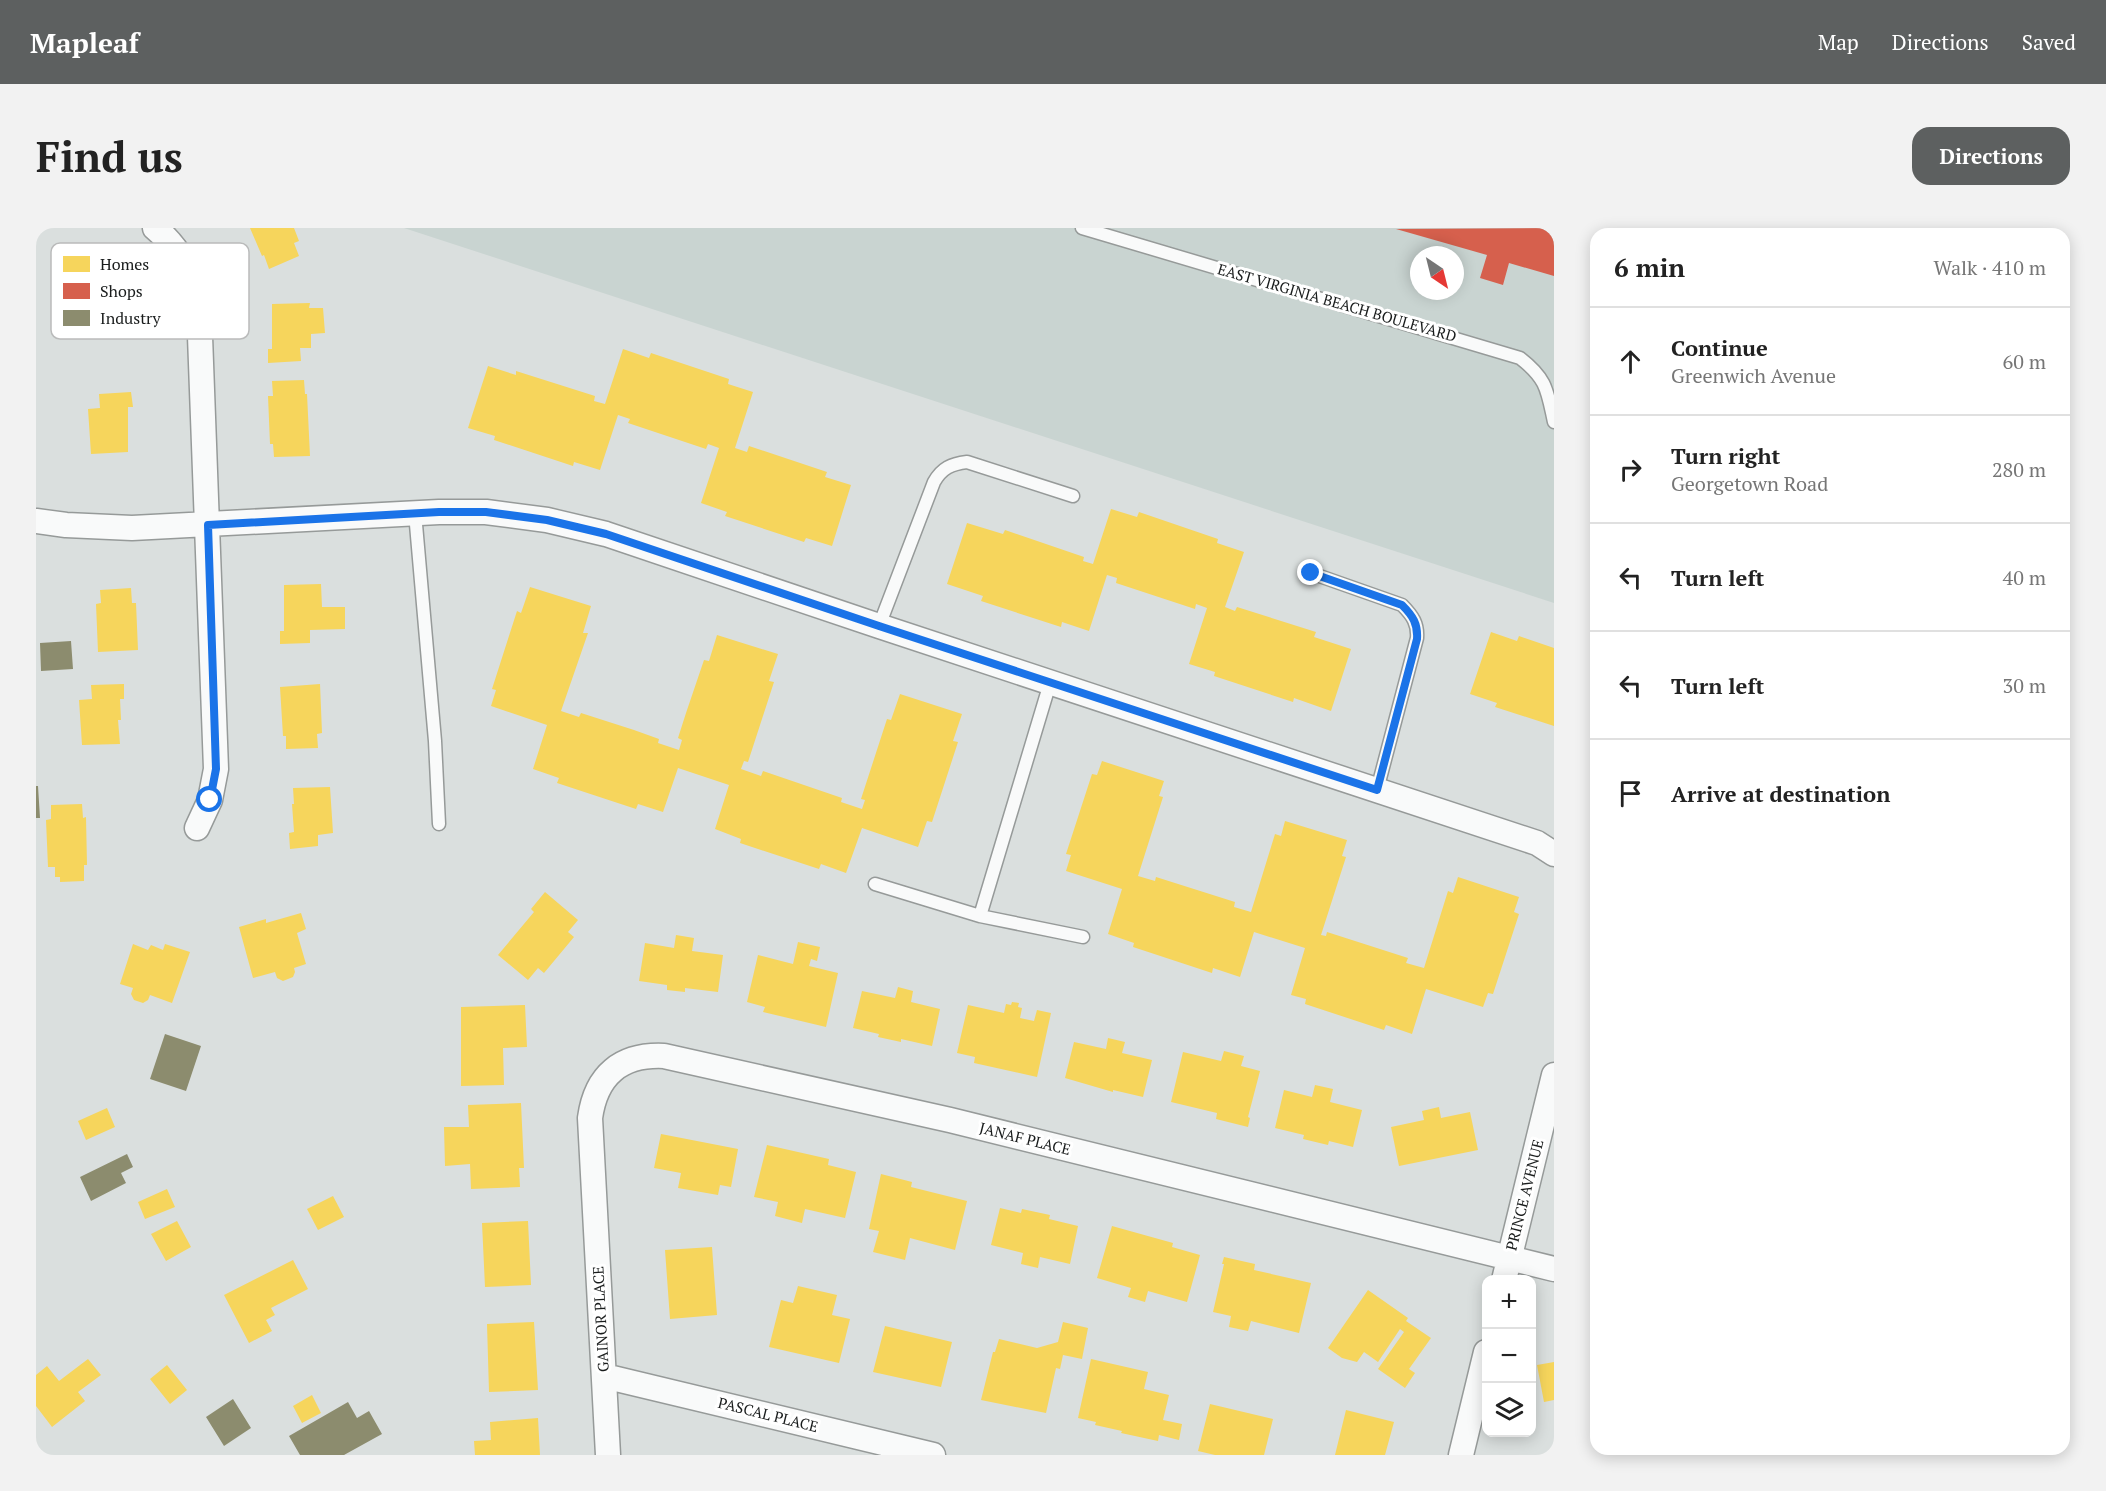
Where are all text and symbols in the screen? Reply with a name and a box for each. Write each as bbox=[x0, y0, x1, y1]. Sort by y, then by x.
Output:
text: Mapleaf bbox=[30, 24, 139, 61]
text: Map bbox=[1818, 28, 1859, 56]
text: Directions bbox=[1892, 28, 1989, 56]
text: Saved bbox=[2022, 28, 2076, 56]
button: Directions bbox=[1912, 127, 2070, 185]
text: Find us bbox=[36, 128, 183, 184]
legend bbox=[51, 243, 249, 339]
north arrow bbox=[1410, 246, 1464, 300]
text: 6 min bbox=[1614, 250, 1685, 284]
text: Homes bbox=[100, 253, 149, 275]
text: Walk · 410 m bbox=[1934, 254, 2046, 281]
street label: EAST VIRGINIA BEACH BOULEVARD bbox=[1215, 258, 1459, 346]
text: Shops bbox=[100, 280, 143, 302]
text: Industry bbox=[100, 307, 161, 329]
text: Continue bbox=[1671, 333, 1768, 362]
icon: ahead bbox=[1614, 345, 1647, 378]
text: 60 m bbox=[2003, 348, 2046, 375]
text: Greenwich Avenue bbox=[1671, 362, 1836, 389]
text: Turn right bbox=[1671, 441, 1780, 470]
icon: right bbox=[1614, 453, 1647, 486]
text: 280 m bbox=[1992, 456, 2046, 483]
text: Georgetown Road bbox=[1671, 470, 1828, 497]
route end bbox=[1297, 559, 1323, 585]
icon: left bbox=[1614, 561, 1647, 594]
text: Turn left bbox=[1671, 563, 1764, 592]
text: 40 m bbox=[2003, 564, 2046, 591]
icon: left bbox=[1614, 669, 1647, 702]
text: Turn left bbox=[1671, 671, 1764, 700]
text: 30 m bbox=[2003, 672, 2046, 699]
icon: arrive bbox=[1614, 777, 1647, 810]
text: Arrive at destination bbox=[1671, 779, 1890, 808]
route start bbox=[196, 786, 222, 812]
street label: JANAF PLACE bbox=[978, 1117, 1073, 1159]
street label: PRINCE AVENUE bbox=[1501, 1137, 1548, 1252]
street label: GAINOR PLACE bbox=[587, 1266, 613, 1373]
map controls bbox=[1482, 1275, 1536, 1437]
button: + bbox=[1482, 1275, 1536, 1329]
button: − bbox=[1482, 1329, 1536, 1383]
button: layers bbox=[1482, 1383, 1536, 1437]
street label: PASCAL PLACE bbox=[716, 1392, 820, 1436]

